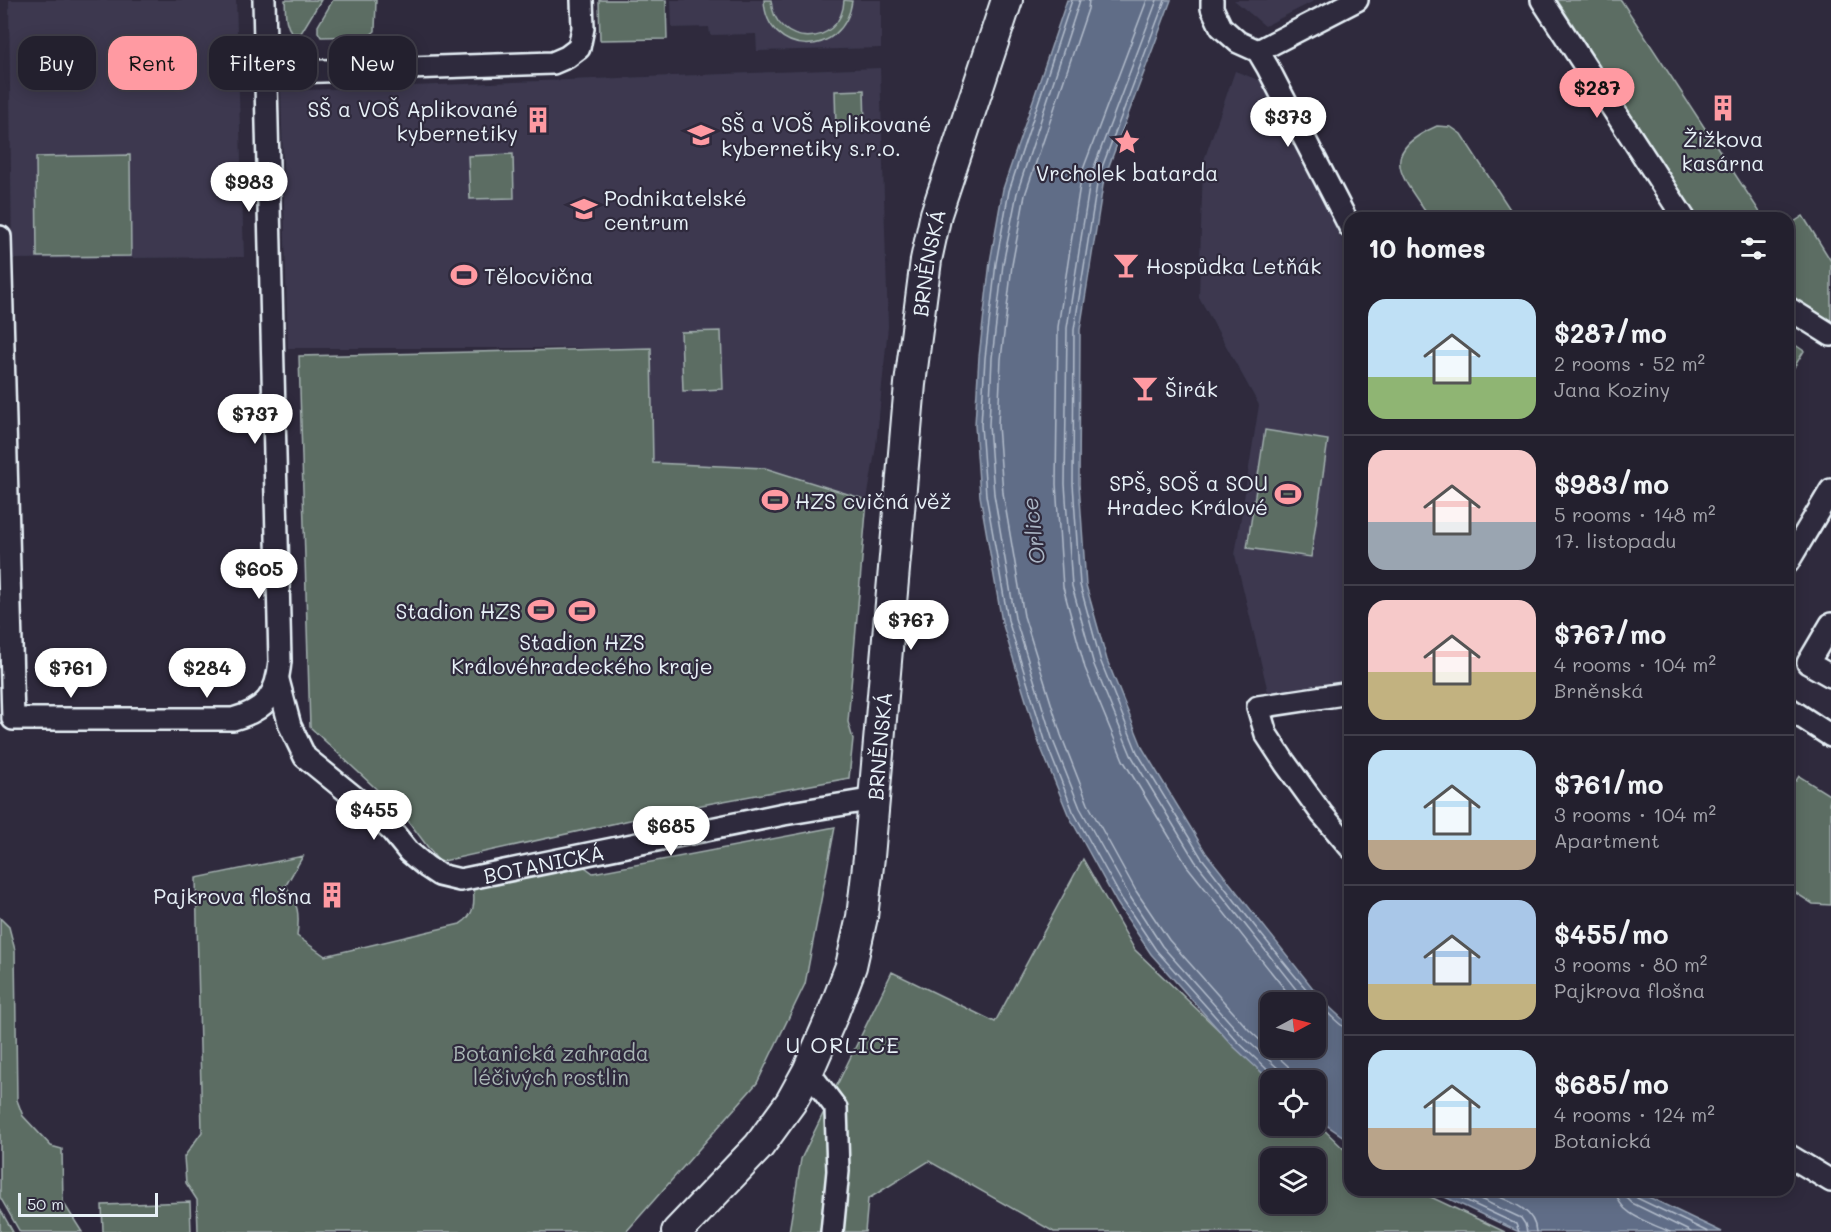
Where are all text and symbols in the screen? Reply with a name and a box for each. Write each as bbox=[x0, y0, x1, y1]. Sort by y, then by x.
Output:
chip: Buy bbox=[18, 36, 96, 90]
chip: Rent bbox=[108, 36, 197, 90]
chip: Filters bbox=[209, 36, 317, 90]
chip: New bbox=[329, 36, 416, 90]
pin: $287 bbox=[1561, 68, 1633, 119]
text: $287 bbox=[1573, 74, 1621, 100]
building icon: Žižkova kasárna bbox=[1708, 93, 1738, 123]
place label: SŠ a VOŠ Aplikované kybernetiky bbox=[308, 95, 518, 146]
pin: $373 bbox=[1252, 97, 1324, 148]
text: $373 bbox=[1264, 103, 1312, 129]
building icon: SŠ a VOŠ Aplikované kybernetiky bbox=[523, 105, 553, 135]
place label: SŠ a VOŠ Aplikované kybernetiky s.r.o. bbox=[721, 110, 931, 161]
school or university icon: SŠ a VOŠ Aplikované kybernetiky s.r.o. bbox=[686, 120, 716, 150]
place label: Žižkova kasárna bbox=[1682, 125, 1764, 176]
place icon: Vrcholek batarda bbox=[1112, 127, 1142, 157]
place label: Vrcholek batarda bbox=[1036, 159, 1218, 186]
pin: $983 bbox=[213, 162, 285, 213]
text: $983 bbox=[225, 168, 273, 194]
place label: Podnikatelské centrum bbox=[604, 184, 747, 235]
school or university icon: Podnikatelské centrum bbox=[569, 194, 599, 224]
street label: BRNĚNSKÁ bbox=[905, 206, 950, 318]
text: 10 homes bbox=[1368, 231, 1486, 265]
icon: filters bbox=[1737, 232, 1770, 265]
bar icon: Hospůdka Letňák bbox=[1111, 250, 1141, 280]
place label: Hospůdka Letňák bbox=[1146, 252, 1322, 279]
sports icon: Tělocvična bbox=[449, 260, 479, 290]
place label: Tělocvična bbox=[484, 262, 593, 289]
text: $287/mo bbox=[1554, 316, 1667, 350]
icon: home bbox=[1416, 323, 1488, 395]
text: 2 rooms · 52 m² bbox=[1554, 350, 1705, 376]
bar icon: Širák bbox=[1130, 373, 1160, 403]
place label: Širák bbox=[1165, 375, 1218, 402]
text: Jana Koziny bbox=[1554, 376, 1670, 402]
pin: $737 bbox=[219, 394, 291, 445]
text: $737 bbox=[232, 400, 278, 426]
text: $983/mo bbox=[1554, 467, 1669, 501]
place label: SPŠ, SOŠ a SOU Hradec Králové bbox=[1106, 469, 1268, 520]
icon: home bbox=[1416, 474, 1488, 546]
sports icon: SPŠ, SOŠ a SOU Hradec Králové bbox=[1273, 479, 1303, 509]
sports icon: HZS cvičná věž bbox=[760, 485, 790, 515]
place label: HZS cvičná věž bbox=[795, 487, 951, 514]
water label: Orlice bbox=[1015, 496, 1051, 566]
text: 5 rooms · 148 m² bbox=[1554, 501, 1716, 527]
text: 17. listopadu bbox=[1554, 527, 1676, 553]
pin: $605 bbox=[223, 549, 295, 600]
text: $605 bbox=[235, 555, 284, 581]
sports icon: Stadion HZS bbox=[526, 595, 556, 625]
sports icon: Stadion HZS Královéhradeckého kraje bbox=[567, 596, 597, 626]
place label: Stadion HZS bbox=[395, 597, 521, 624]
pin: $767 bbox=[875, 600, 947, 651]
text: $767 bbox=[888, 606, 934, 632]
text: $767/mo bbox=[1554, 617, 1666, 651]
icon: home bbox=[1416, 624, 1488, 696]
place label: Stadion HZS Královéhradeckého kraje bbox=[451, 628, 713, 679]
pin: $761 bbox=[35, 648, 107, 699]
pin: $284 bbox=[171, 648, 243, 699]
text: 4 rooms · 104 m² bbox=[1554, 651, 1716, 677]
text: $761 bbox=[49, 654, 93, 680]
text: $284 bbox=[183, 654, 231, 680]
text: Brněnská bbox=[1554, 677, 1644, 703]
street label: BRNĚNSKÁ bbox=[860, 691, 897, 801]
text: $761/mo bbox=[1554, 767, 1663, 801]
icon: home bbox=[1416, 774, 1488, 846]
pin: $455 bbox=[338, 790, 410, 841]
text: $455 bbox=[350, 796, 398, 822]
text: 3 rooms · 104 m² bbox=[1554, 801, 1716, 827]
pin: $685 bbox=[635, 806, 707, 857]
text: $685 bbox=[647, 812, 695, 838]
text: Apartment bbox=[1554, 827, 1660, 853]
street label: BOTANICKÁ bbox=[481, 837, 607, 888]
building icon: Pajkrova flošna bbox=[317, 880, 347, 910]
place label: Pajkrova flošna bbox=[153, 882, 312, 909]
text: $455/mo bbox=[1554, 917, 1669, 951]
icon: home bbox=[1416, 924, 1488, 996]
text: 3 rooms · 80 m² bbox=[1554, 951, 1707, 977]
text: Pajkrova flošna bbox=[1554, 977, 1705, 1003]
north arrow bbox=[1260, 992, 1326, 1058]
map controls bbox=[1260, 992, 1326, 1214]
district label: U ORLICE bbox=[786, 1030, 900, 1059]
park label: Botanická zahrada léčivých rostlin bbox=[453, 1039, 649, 1090]
text: $685/mo bbox=[1554, 1067, 1669, 1101]
button: locate bbox=[1260, 1070, 1326, 1136]
icon: home bbox=[1416, 1074, 1488, 1146]
text: 4 rooms · 124 m² bbox=[1554, 1101, 1715, 1127]
text: Botanická bbox=[1554, 1127, 1652, 1153]
button: layers bbox=[1260, 1148, 1326, 1214]
scale bar bbox=[18, 1190, 158, 1218]
text: 50 m bbox=[27, 1193, 64, 1214]

